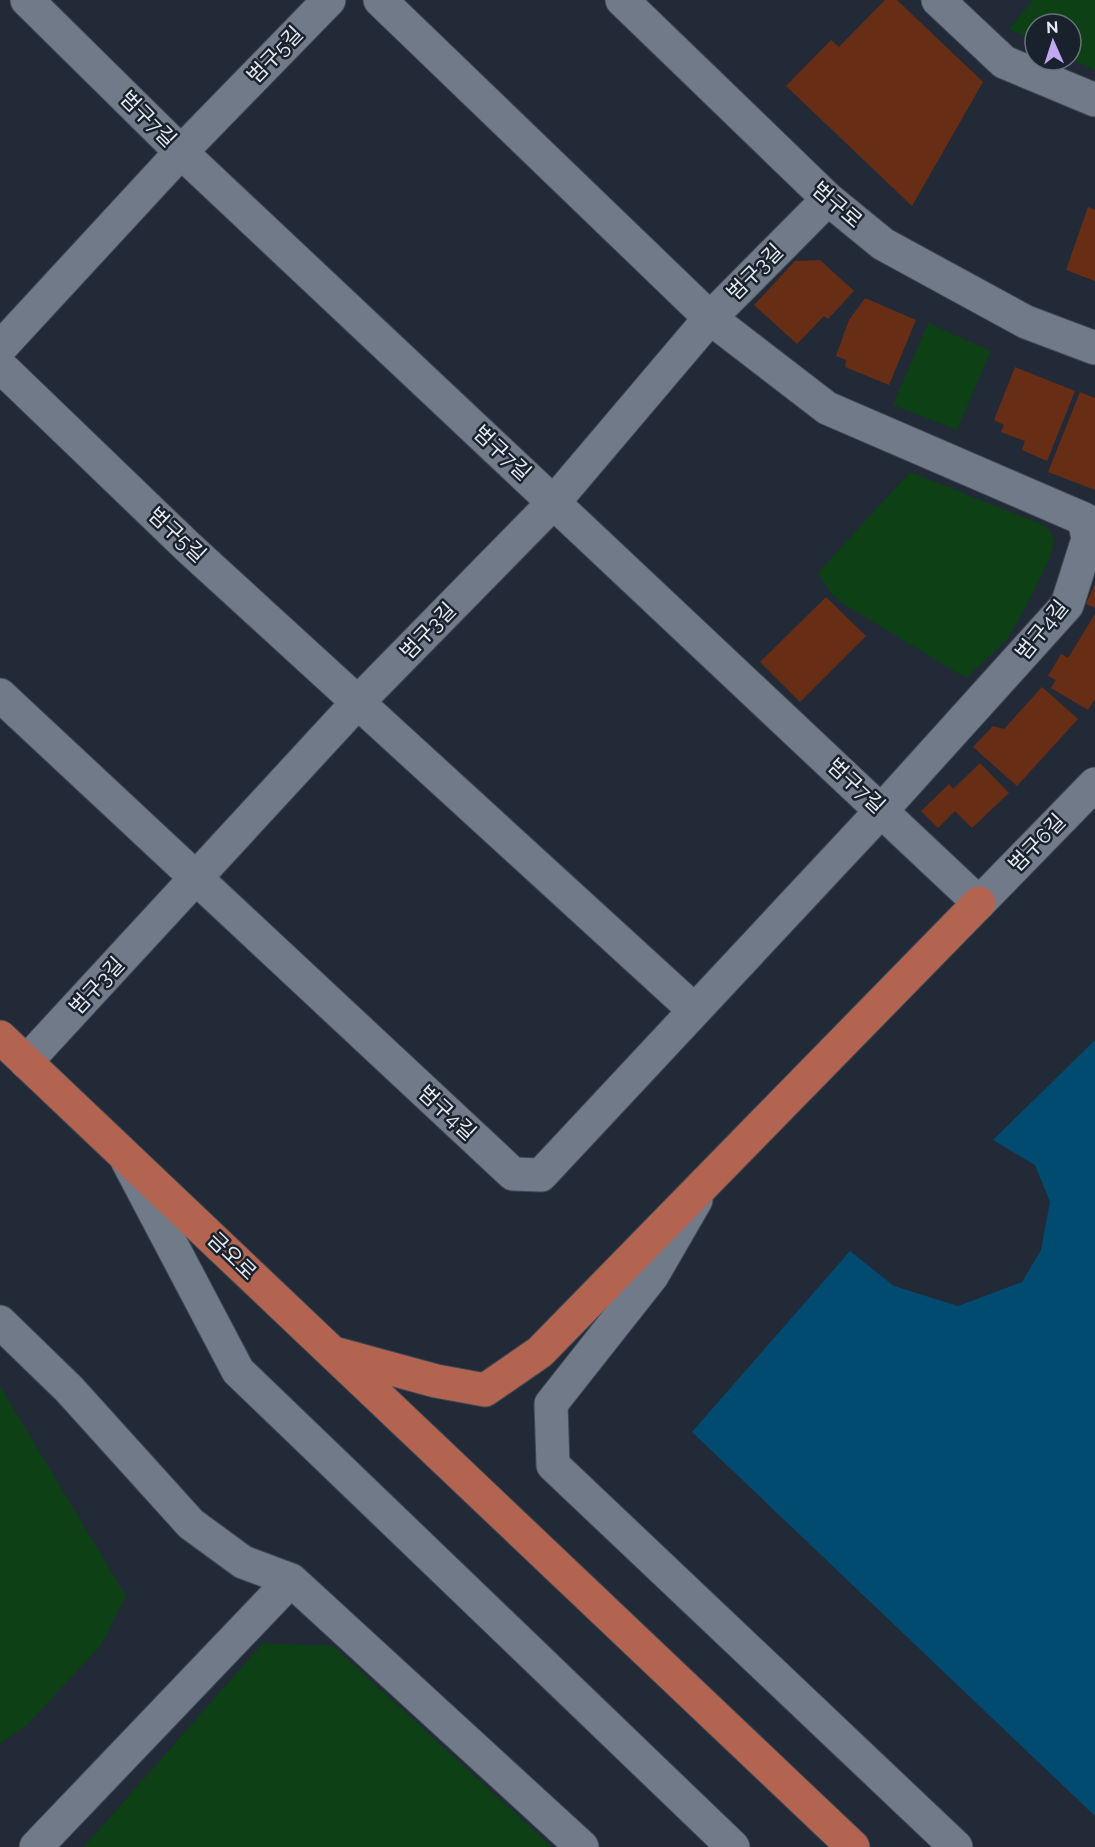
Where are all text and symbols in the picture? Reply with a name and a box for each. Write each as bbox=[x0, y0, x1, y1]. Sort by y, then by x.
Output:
north arrow bbox=[1023, 12, 1083, 72]
text: N bbox=[1046, 18, 1059, 37]
street label: 범구5길 bbox=[242, 21, 308, 88]
street label: 범구7길 bbox=[115, 85, 182, 152]
street label: 범구로 bbox=[807, 176, 867, 233]
street label: 범구3길 bbox=[721, 238, 788, 305]
street label: 범구7길 bbox=[469, 420, 536, 485]
street label: 범구5길 bbox=[143, 502, 211, 567]
street label: 범구4길 bbox=[1010, 595, 1073, 665]
street label: 범구3길 bbox=[395, 597, 461, 664]
street label: 범구7길 bbox=[823, 753, 890, 818]
street label: 범구6길 bbox=[1003, 809, 1070, 877]
street label: 범구3길 bbox=[64, 952, 129, 1019]
street label: 범구4길 bbox=[413, 1080, 481, 1145]
street label: 금오로 bbox=[203, 1227, 262, 1285]

